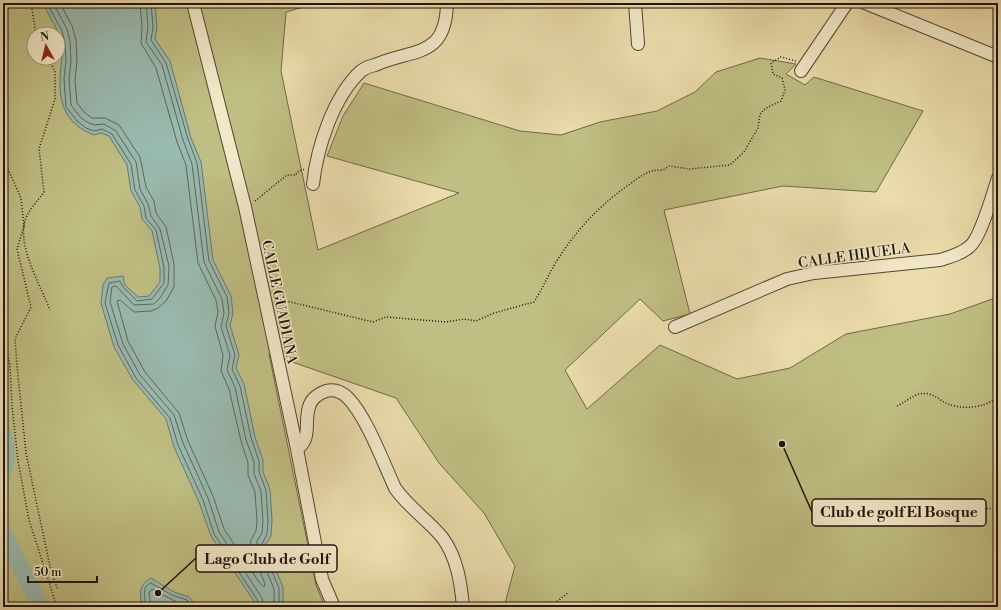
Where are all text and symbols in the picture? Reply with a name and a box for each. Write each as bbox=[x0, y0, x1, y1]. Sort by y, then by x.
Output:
north arrow bbox=[26, 26, 66, 66]
text: N bbox=[39, 30, 50, 45]
street label: CALLE GUADIANA bbox=[257, 239, 301, 366]
street label: CALLE HIJUELA bbox=[797, 239, 912, 273]
callout: Club de golf El Bosque bbox=[812, 499, 986, 526]
text: Club de golf El Bosque bbox=[820, 503, 978, 522]
callout: Lago Club de Golf bbox=[196, 545, 337, 572]
text: Lago Club de Golf bbox=[204, 550, 332, 569]
scale bar bbox=[28, 558, 97, 584]
text: 50 m bbox=[34, 565, 62, 580]

